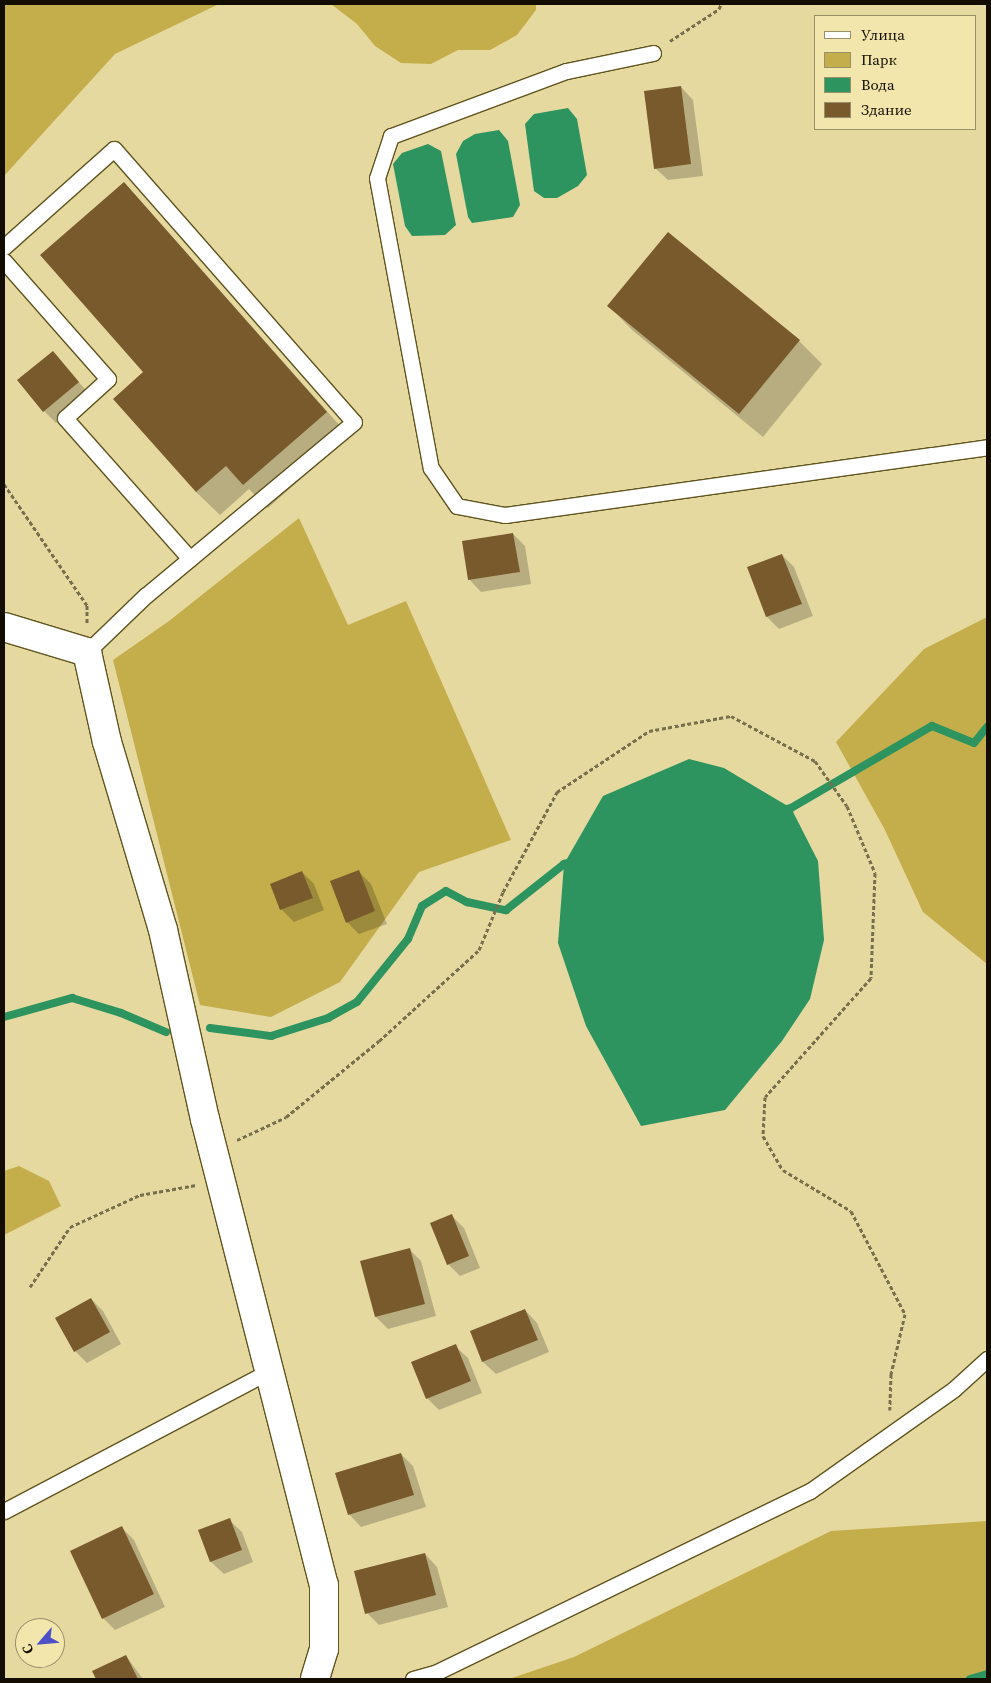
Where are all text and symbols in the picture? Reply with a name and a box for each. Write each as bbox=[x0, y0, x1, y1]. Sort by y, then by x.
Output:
legend bbox=[814, 15, 976, 130]
text: Улица bbox=[861, 24, 905, 45]
text: Парк bbox=[861, 49, 897, 70]
text: Вода bbox=[861, 74, 895, 95]
text: Здание bbox=[861, 99, 912, 120]
north arrow bbox=[15, 1618, 65, 1668]
text: С bbox=[17, 1641, 38, 1658]

